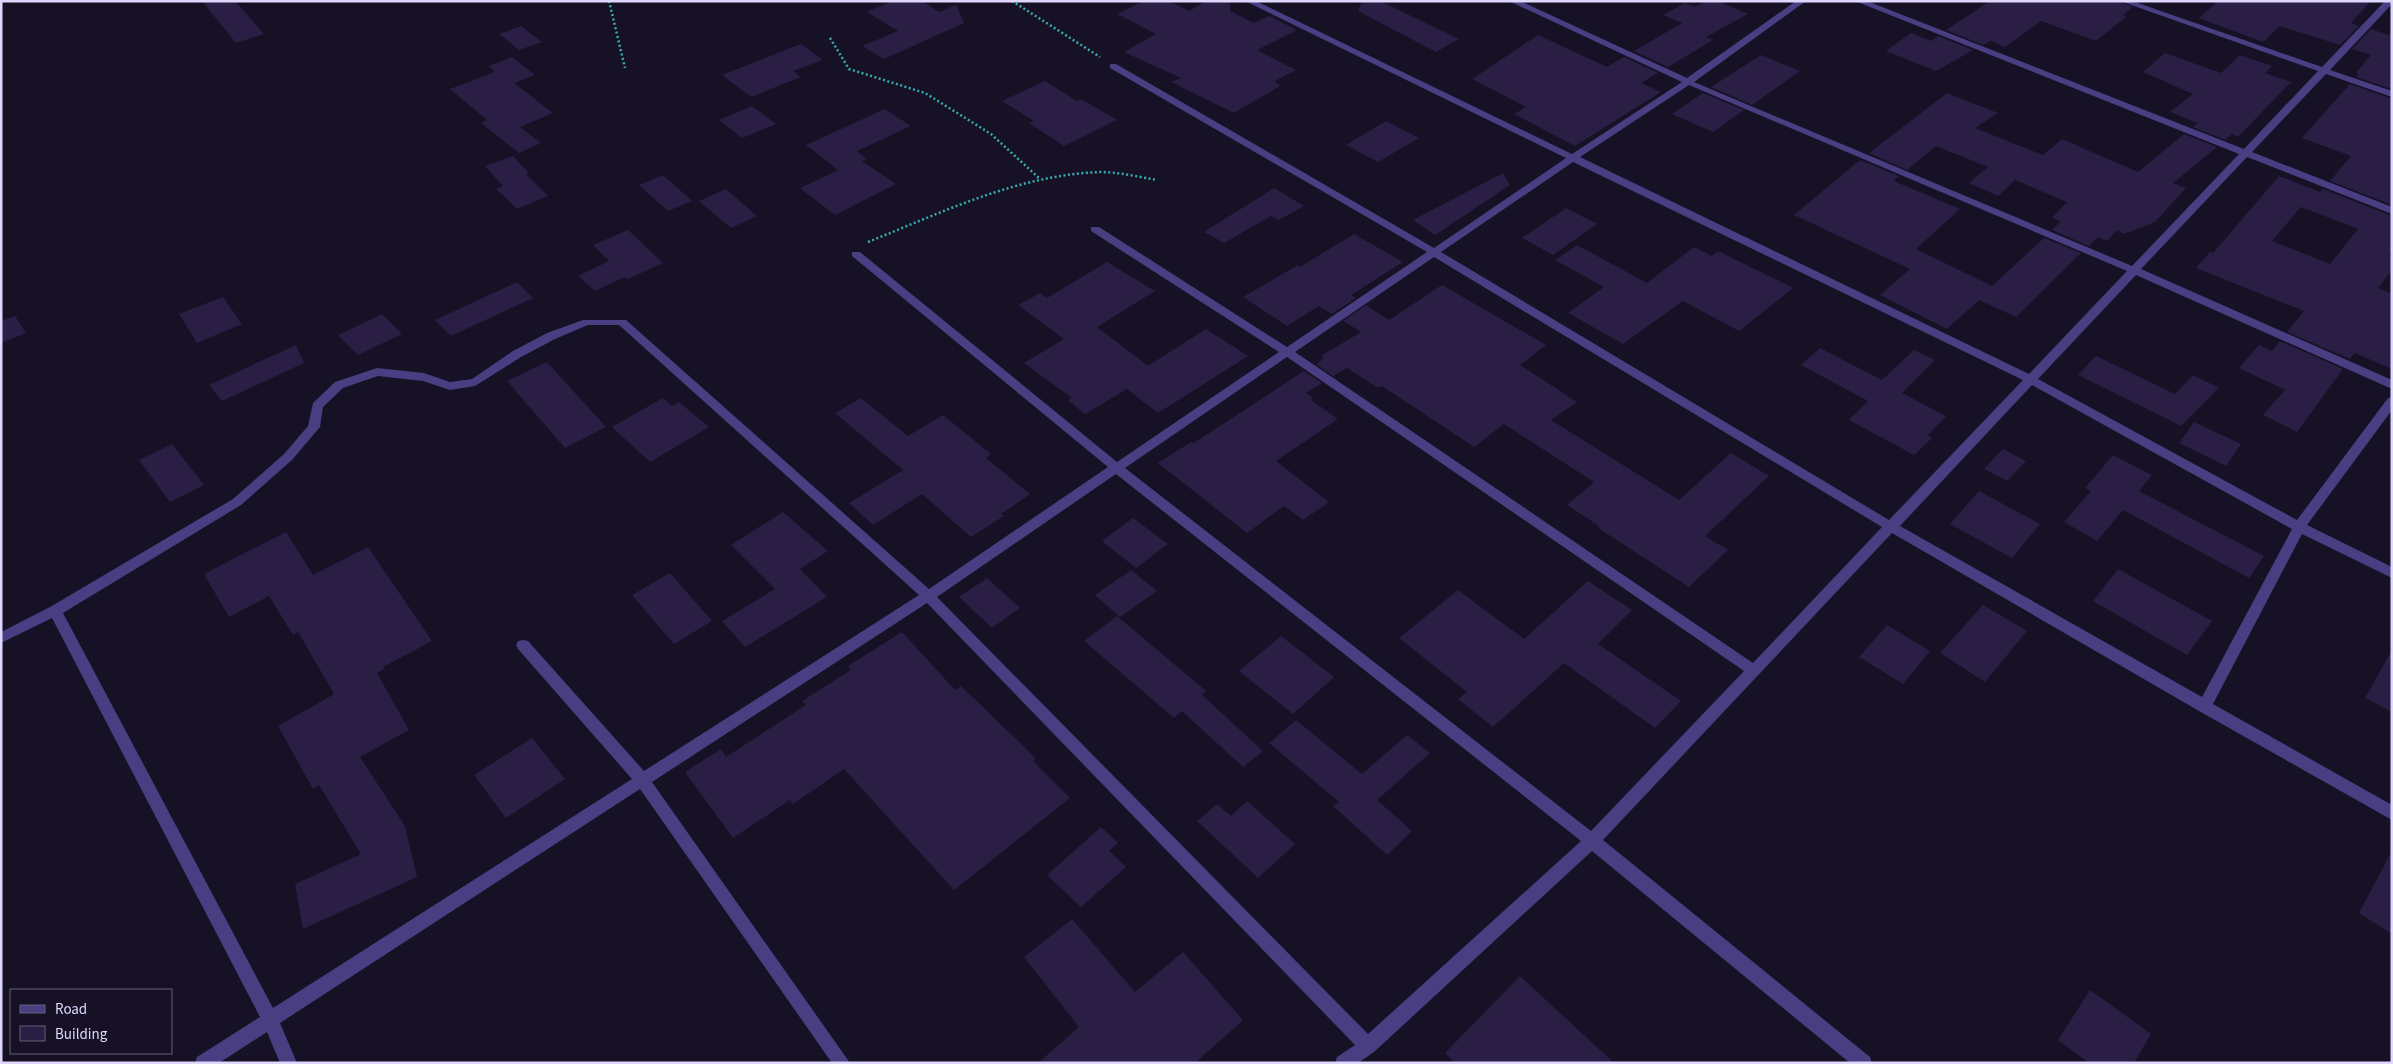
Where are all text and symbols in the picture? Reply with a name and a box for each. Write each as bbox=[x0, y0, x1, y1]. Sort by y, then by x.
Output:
legend bbox=[10, 989, 172, 1054]
text: Road bbox=[55, 999, 87, 1020]
text: Building bbox=[55, 1024, 108, 1045]

